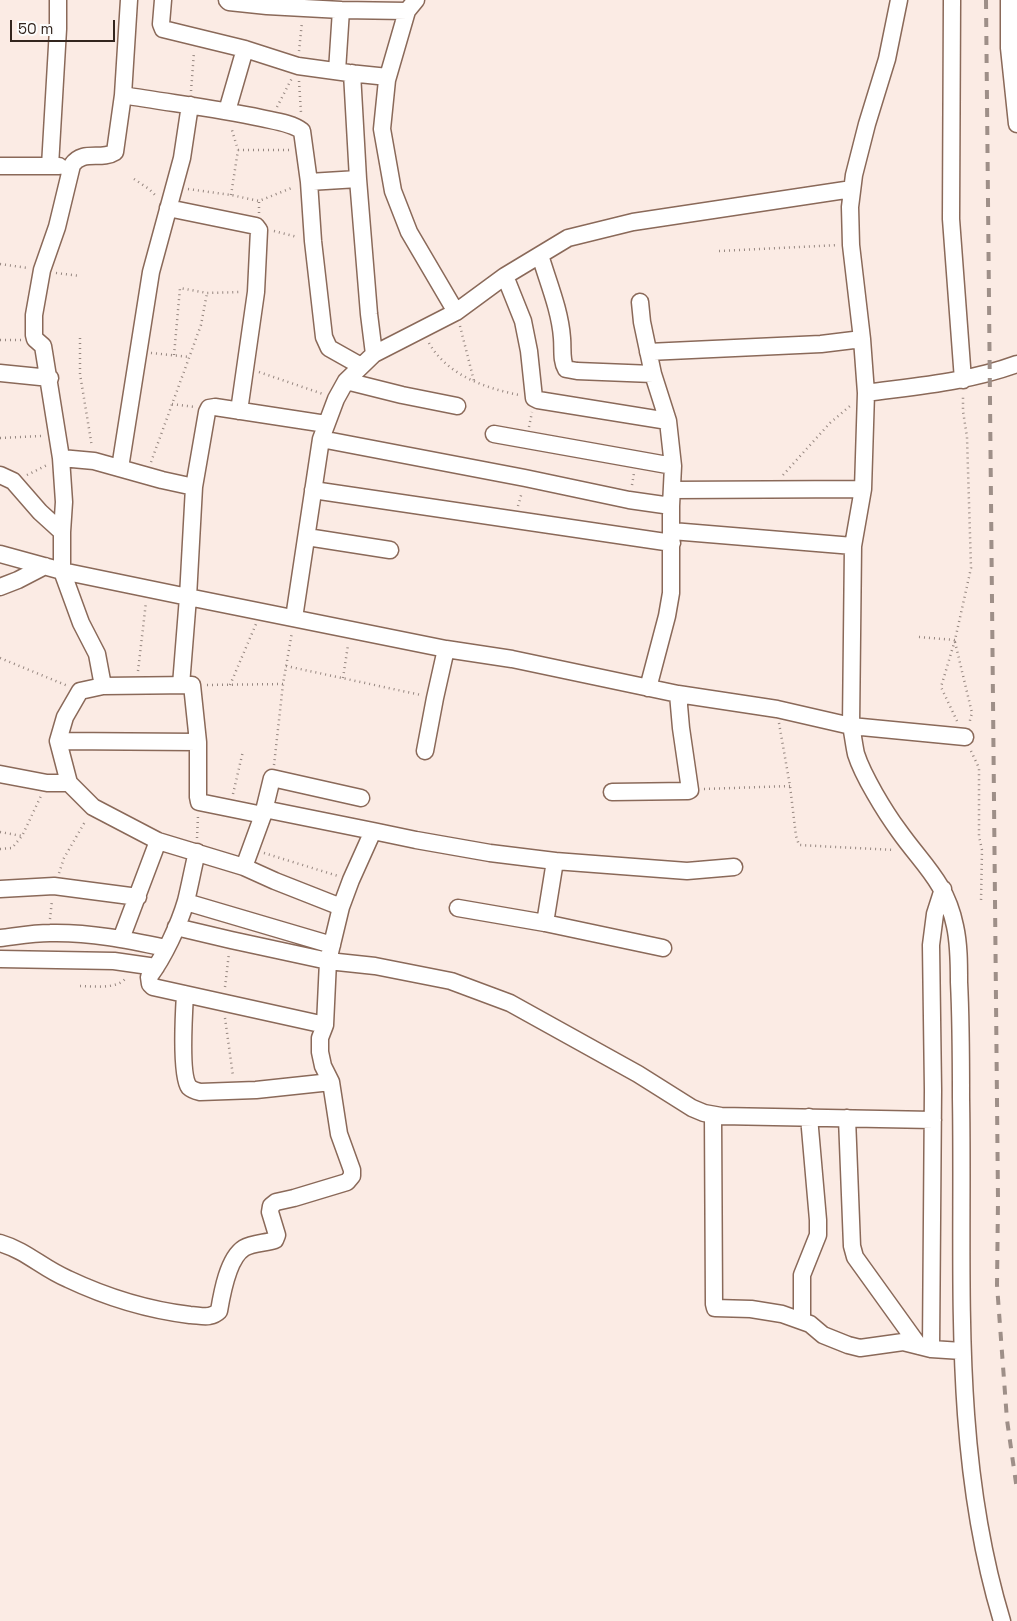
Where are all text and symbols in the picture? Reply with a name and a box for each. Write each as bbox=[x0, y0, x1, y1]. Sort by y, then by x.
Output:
scale bar bbox=[12, 10, 118, 42]
text: 50 m bbox=[18, 19, 53, 38]

